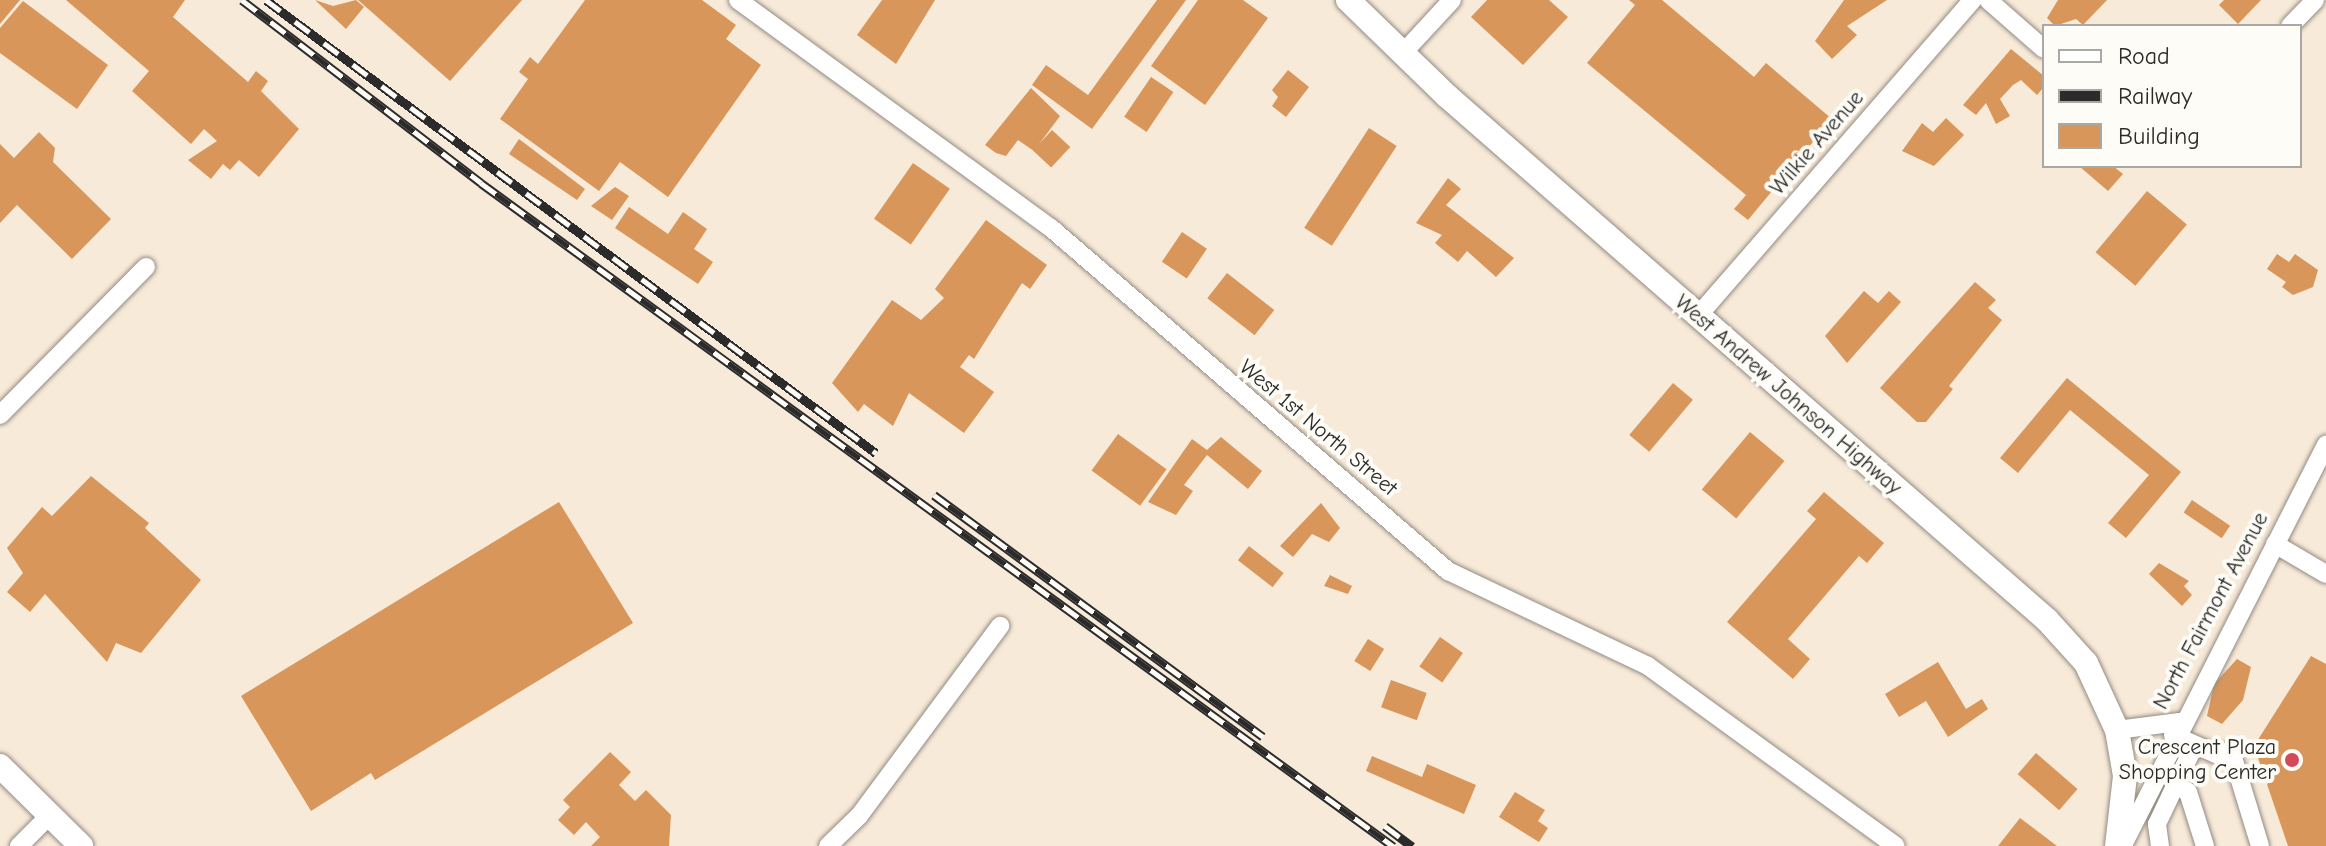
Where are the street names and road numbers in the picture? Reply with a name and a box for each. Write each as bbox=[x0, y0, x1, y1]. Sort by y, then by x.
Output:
street label: Wilkie Avenue bbox=[1764, 85, 1870, 201]
street label: West Andrew Johnson Highway bbox=[1669, 289, 1907, 501]
street label: West 1st North Street bbox=[1234, 354, 1402, 502]
street label: North Fairmont Avenue bbox=[2148, 508, 2274, 714]

